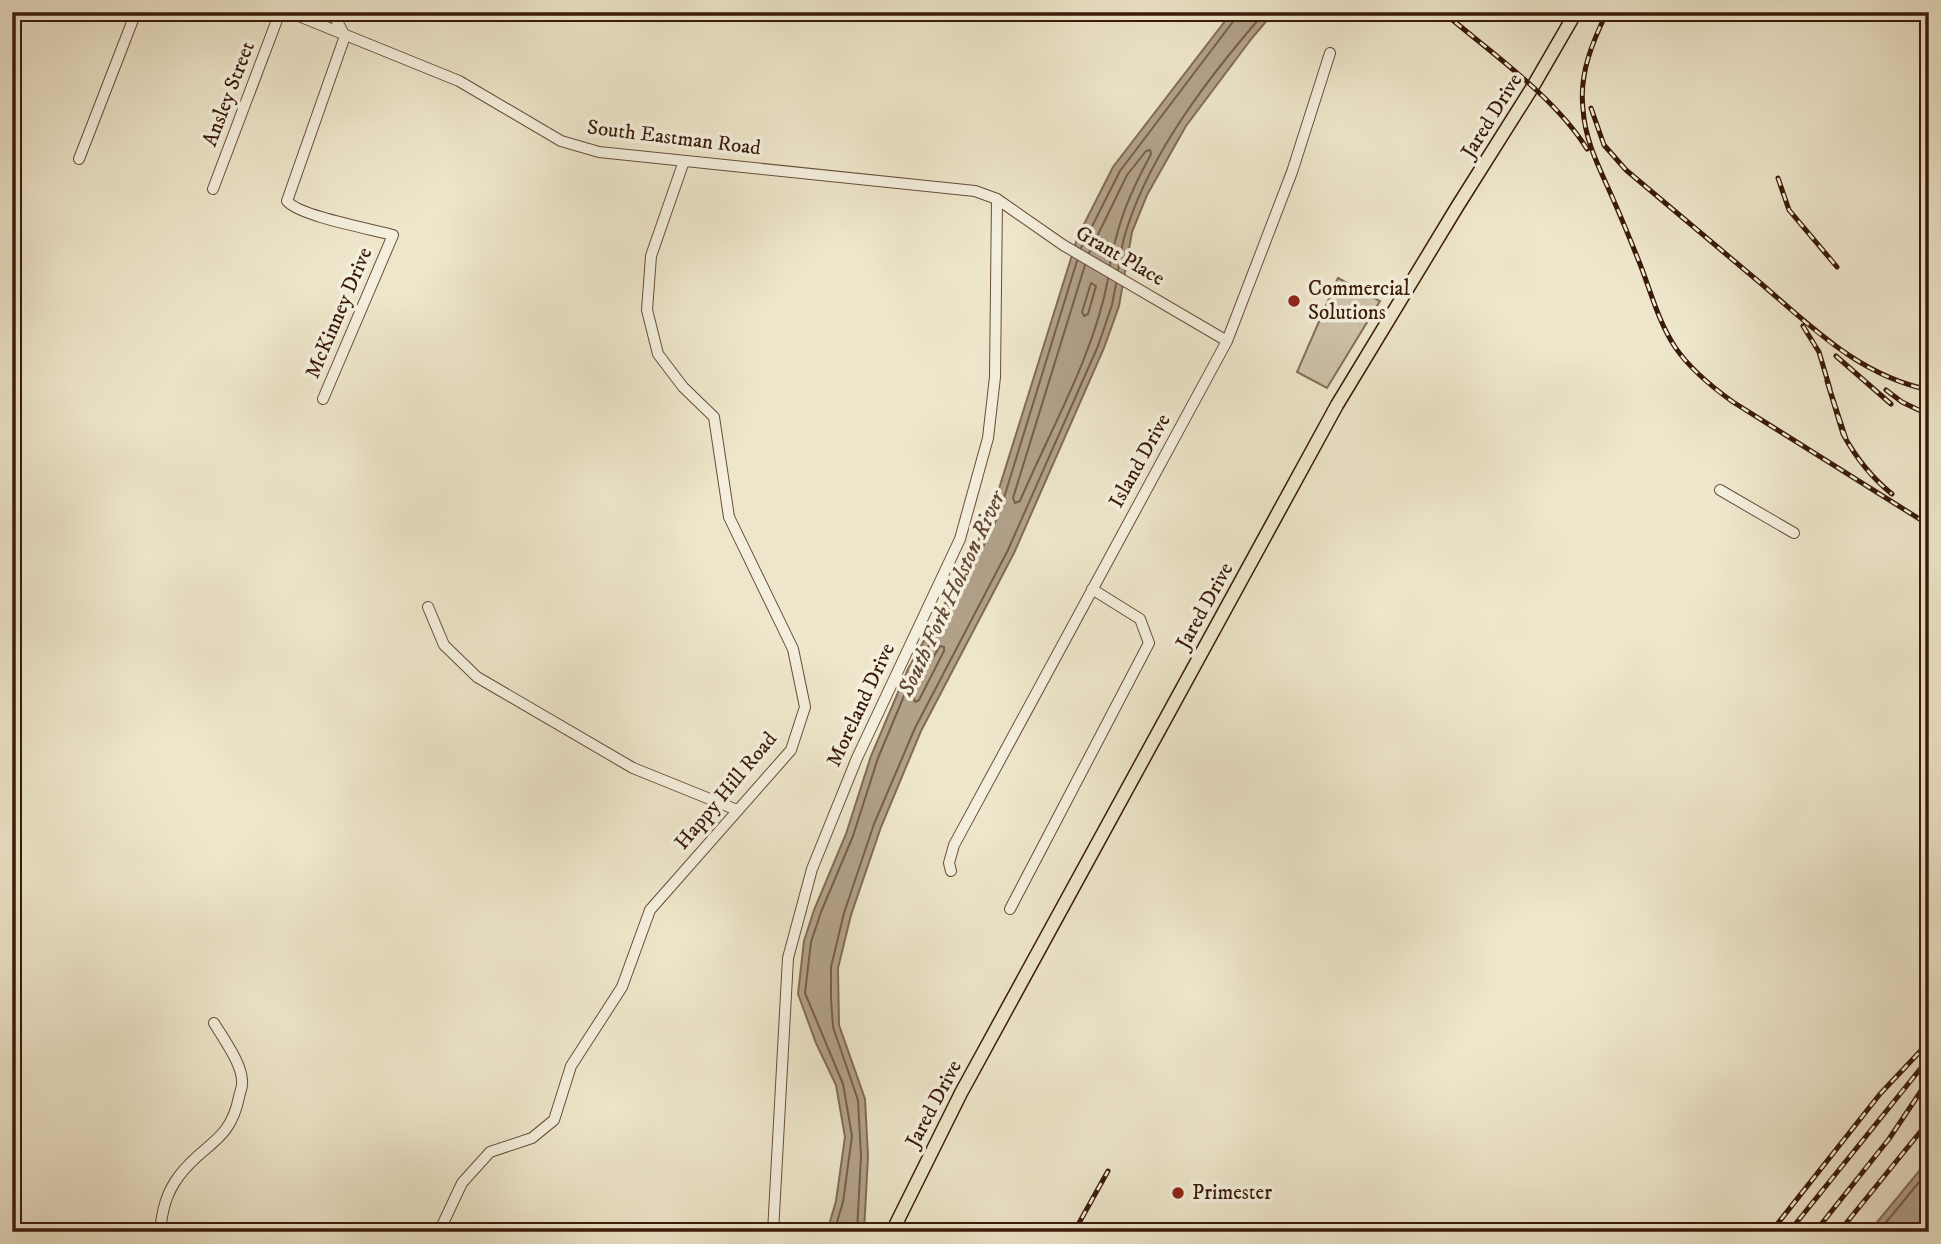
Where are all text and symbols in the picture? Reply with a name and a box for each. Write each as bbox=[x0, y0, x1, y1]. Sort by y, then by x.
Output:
street label: Ansley Street bbox=[197, 38, 261, 150]
street label: Jared Drive bbox=[1455, 69, 1528, 165]
street label: South Eastman Road bbox=[586, 114, 763, 162]
street label: Grant Place bbox=[1071, 220, 1169, 292]
street label: McKinney Drive bbox=[300, 243, 378, 382]
place label: Commercial Solutions bbox=[1308, 276, 1410, 326]
marker: Commercial Solutions bbox=[1286, 293, 1302, 309]
street label: Island Drive bbox=[1104, 409, 1177, 513]
water label: South Fork Holston River bbox=[891, 485, 1013, 702]
street label: Jared Drive bbox=[1170, 558, 1240, 656]
street label: Moreland Drive bbox=[821, 639, 901, 771]
street label: Happy Hill Road bbox=[669, 726, 783, 855]
street label: Jared Drive bbox=[899, 1056, 968, 1154]
place label: Primester bbox=[1192, 1180, 1272, 1206]
marker: Primester bbox=[1170, 1185, 1186, 1201]

